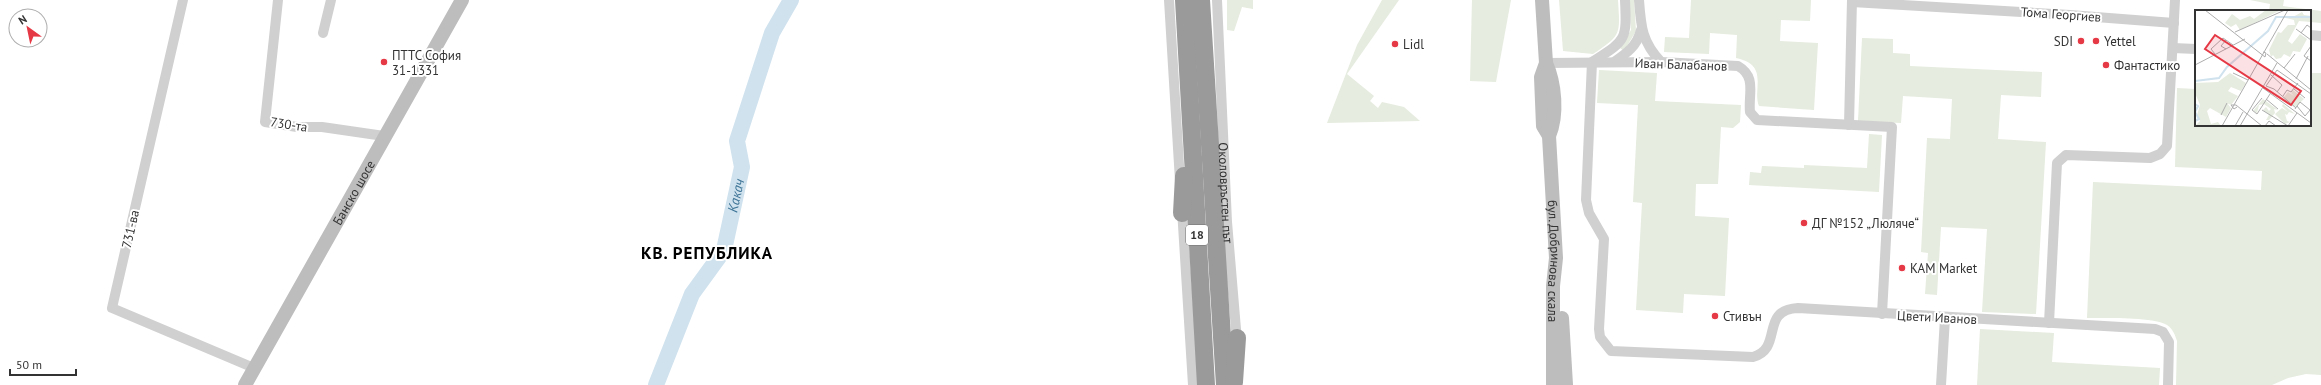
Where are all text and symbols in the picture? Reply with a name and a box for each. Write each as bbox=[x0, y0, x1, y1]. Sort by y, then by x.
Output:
street label: Тома Георгиев bbox=[2020, 3, 2102, 26]
north arrow bbox=[8, 8, 48, 48]
inset map bbox=[2195, 10, 2311, 126]
text: N bbox=[16, 12, 29, 27]
place label: SDI bbox=[2054, 33, 2073, 50]
place label: Yettel bbox=[2104, 33, 2136, 50]
place label: Lidl bbox=[1403, 36, 1424, 53]
marker: SDI bbox=[2076, 36, 2086, 46]
marker: Yettel bbox=[2091, 36, 2101, 46]
marker: Lidl bbox=[1390, 39, 1400, 49]
place label: ПТТС София 31-1331 bbox=[392, 47, 461, 79]
street label: Иван Балабанов bbox=[1634, 54, 1728, 75]
marker: ПТТС София 31-1331 bbox=[379, 57, 389, 67]
place label: Фантастико bbox=[2114, 57, 2180, 74]
marker: Фантастико bbox=[2101, 60, 2111, 70]
street label: 730-та bbox=[269, 113, 309, 136]
street label: Околовръстен път bbox=[1214, 142, 1237, 245]
street label: Банско шосе bbox=[329, 157, 379, 228]
water label: Какач bbox=[723, 177, 748, 214]
street label: бул. Добринова скала bbox=[1544, 199, 1564, 322]
street label: 731-ва bbox=[118, 208, 143, 250]
place label: ДГ №152 „Люляче“ bbox=[1812, 215, 1919, 232]
marker: ДГ №152 „Люляче“ bbox=[1799, 218, 1809, 228]
road number: 18 bbox=[1186, 225, 1208, 245]
district label: КВ. РЕПУБЛИКА bbox=[641, 242, 773, 264]
place label: KAM Market bbox=[1910, 260, 1978, 277]
marker: KAM Market bbox=[1897, 263, 1907, 273]
street label: Цвети Иванов bbox=[1897, 307, 1977, 328]
place label: Стивън bbox=[1723, 308, 1762, 325]
marker: Стивън bbox=[1710, 311, 1720, 321]
scale bar bbox=[10, 351, 76, 377]
text: 50 m bbox=[16, 357, 42, 372]

